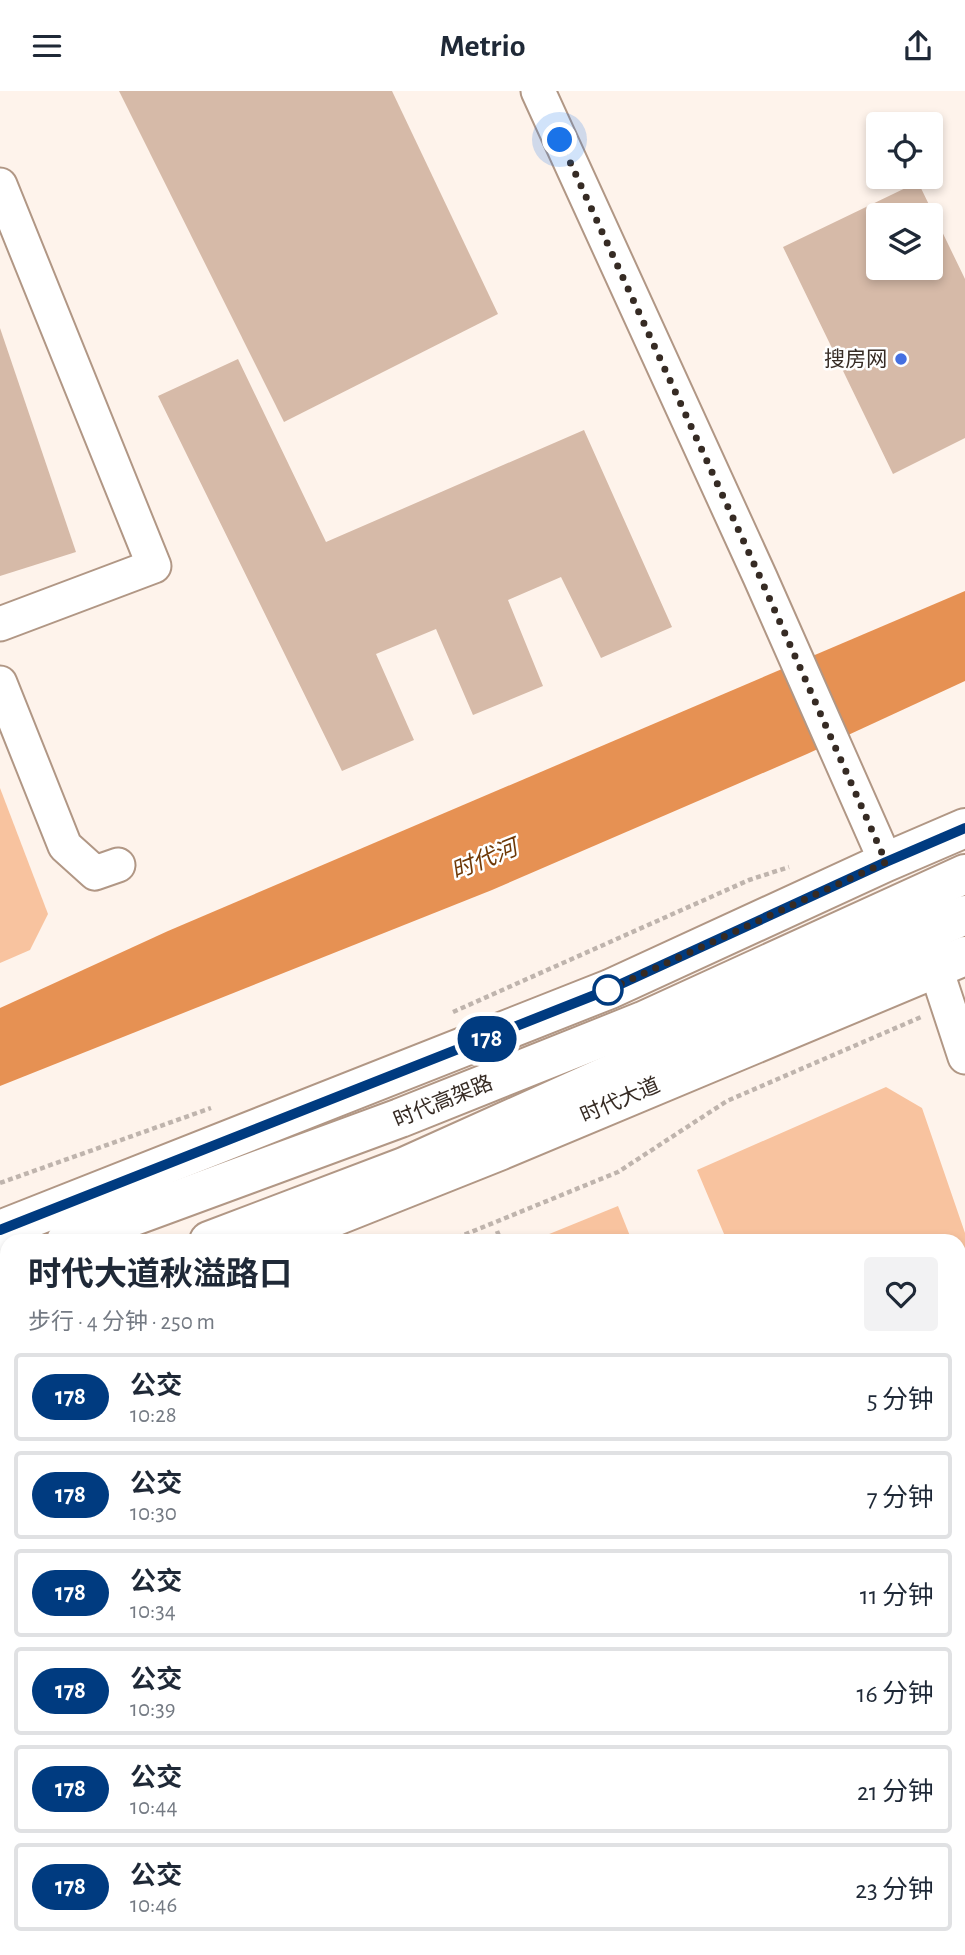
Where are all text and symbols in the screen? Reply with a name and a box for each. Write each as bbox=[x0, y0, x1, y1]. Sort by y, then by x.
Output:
icon: menu bbox=[28, 27, 66, 65]
icon: share bbox=[899, 27, 937, 65]
text: Metrio bbox=[439, 30, 526, 62]
map controls bbox=[866, 112, 943, 280]
button: locate bbox=[866, 112, 943, 189]
your location bbox=[542, 122, 577, 157]
button: layers bbox=[866, 203, 943, 280]
place label: 搜房网 bbox=[824, 348, 887, 370]
marker: 搜房网 bbox=[893, 351, 909, 367]
water label: 时代河 bbox=[448, 833, 525, 884]
unlabelled marker bbox=[593, 975, 623, 1005]
line badge: 178 bbox=[447, 1016, 527, 1062]
text: 178 bbox=[472, 1027, 502, 1051]
street label: 时代高架路 bbox=[390, 1071, 496, 1131]
street label: 时代大道 bbox=[577, 1073, 663, 1127]
button: heart bbox=[864, 1257, 938, 1331]
text: 时代大道秋溢路口 bbox=[28, 1259, 292, 1292]
text: 步行 · 4 分钟 · 250 m bbox=[28, 1311, 215, 1334]
text: 公交 bbox=[130, 1373, 182, 1399]
text: 178 bbox=[55, 1385, 86, 1409]
text: 5 分钟 bbox=[867, 1387, 934, 1413]
text: 10:28 bbox=[130, 1404, 177, 1427]
text: 公交 bbox=[130, 1471, 182, 1497]
text: 178 bbox=[55, 1483, 86, 1507]
text: 7 分钟 bbox=[867, 1485, 934, 1511]
text: 10:30 bbox=[130, 1502, 177, 1525]
text: 公交 bbox=[130, 1569, 182, 1595]
text: 178 bbox=[55, 1581, 86, 1605]
text: 11 分钟 bbox=[860, 1583, 934, 1609]
text: 10:34 bbox=[130, 1600, 176, 1623]
text: 公交 bbox=[130, 1667, 182, 1693]
text: 178 bbox=[55, 1679, 86, 1703]
text: 16 分钟 bbox=[857, 1681, 934, 1707]
text: 10:39 bbox=[130, 1698, 176, 1721]
text: 公交 bbox=[130, 1765, 182, 1791]
text: 178 bbox=[55, 1777, 86, 1801]
text: 21 分钟 bbox=[857, 1779, 934, 1805]
text: 10:44 bbox=[130, 1796, 177, 1819]
text: 公交 bbox=[130, 1863, 182, 1889]
text: 178 bbox=[55, 1875, 86, 1899]
text: 23 分钟 bbox=[855, 1877, 934, 1903]
text: 10:46 bbox=[130, 1894, 177, 1917]

